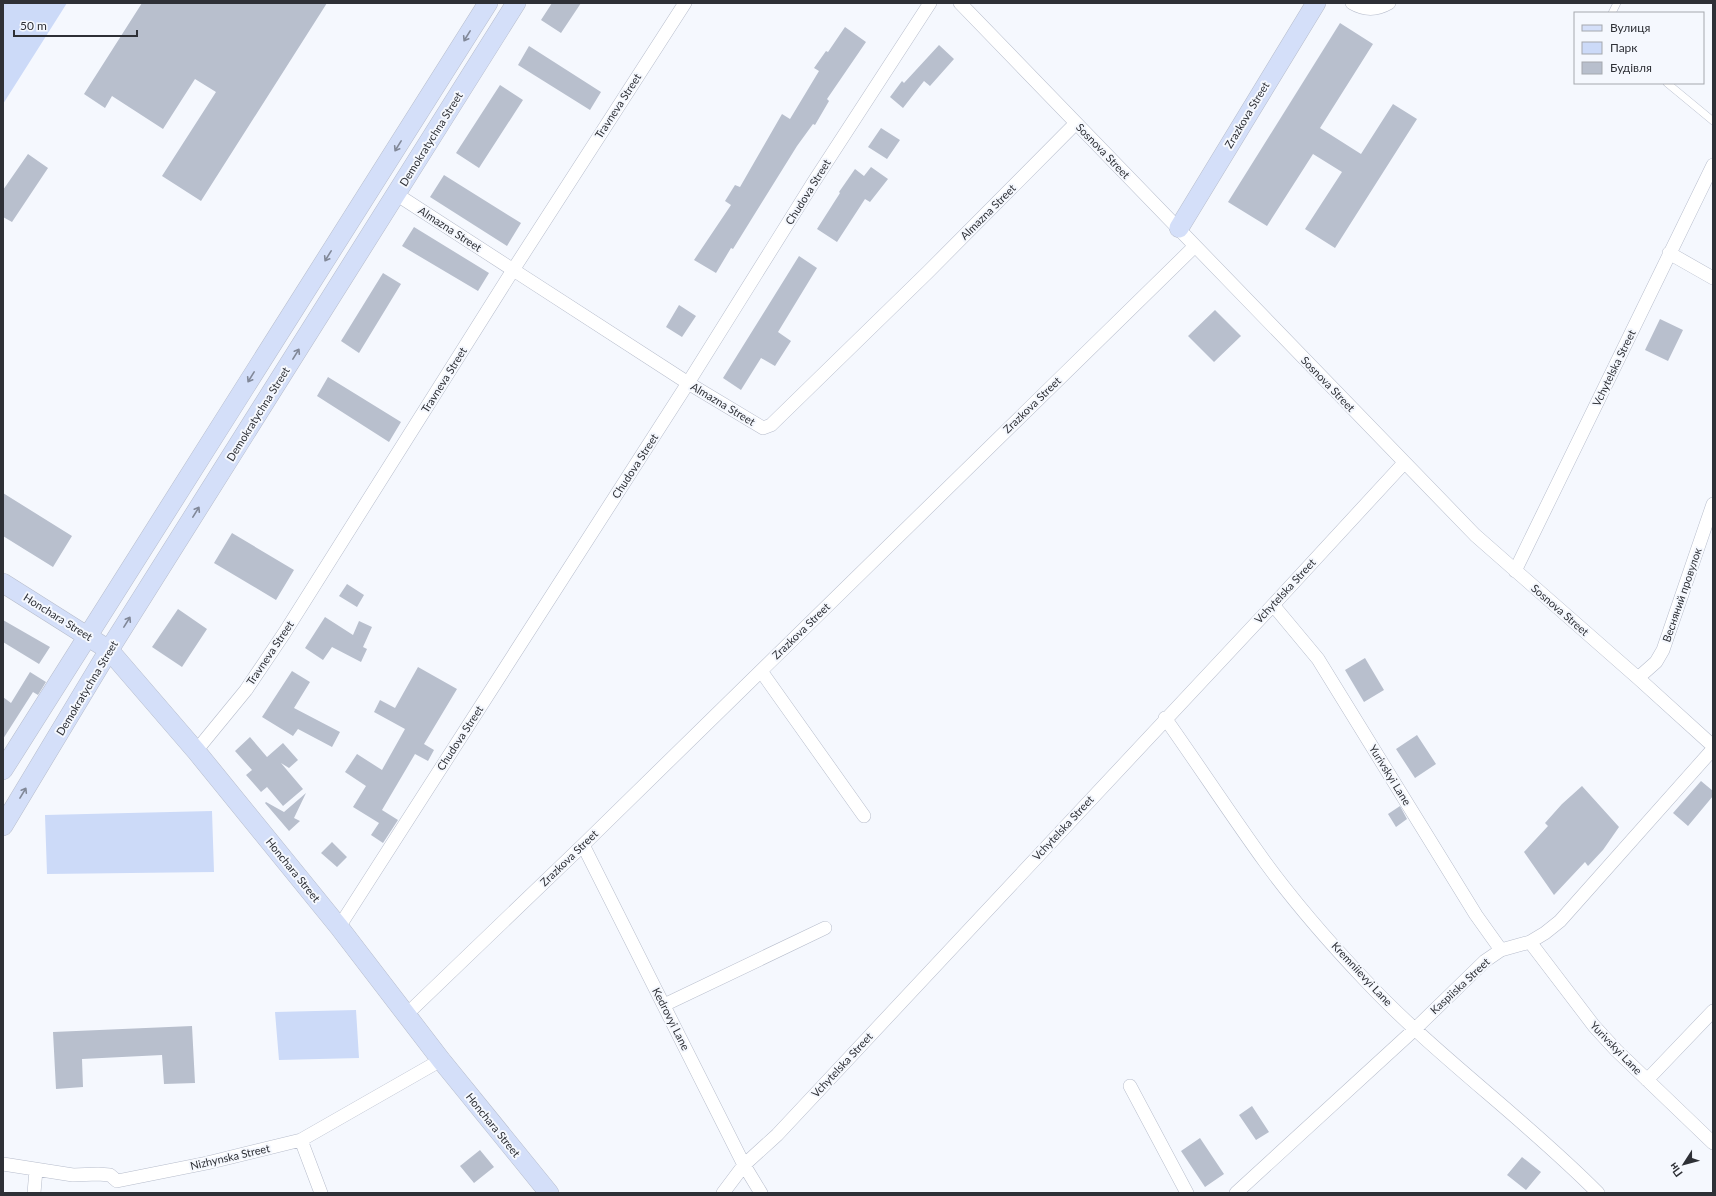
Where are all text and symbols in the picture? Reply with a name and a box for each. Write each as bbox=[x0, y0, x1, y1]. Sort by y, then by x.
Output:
scale bar bbox=[14, 12, 137, 38]
legend bbox=[1574, 12, 1704, 84]
text: 50 m bbox=[20, 18, 47, 33]
text: Вулиця bbox=[1610, 20, 1650, 35]
one-way arrow bbox=[463, 30, 471, 42]
text: Парк bbox=[1610, 40, 1638, 55]
text: Будівля bbox=[1610, 60, 1652, 75]
street label: Travneva Street bbox=[592, 71, 643, 141]
street label: Zrazkova Street bbox=[1222, 79, 1271, 150]
street label: Demokratychna Street bbox=[396, 89, 465, 188]
street label: Sosnova Street bbox=[1074, 120, 1133, 181]
one-way arrow bbox=[394, 140, 402, 151]
street label: Chudova Street bbox=[782, 157, 833, 227]
street label: Almazna Street bbox=[957, 181, 1018, 242]
street label: Almazna Street bbox=[416, 203, 484, 254]
one-way arrow bbox=[324, 250, 332, 261]
street label: Vchytelska Street bbox=[1589, 327, 1638, 408]
street label: Travneva Street bbox=[418, 345, 469, 415]
one-way arrow bbox=[292, 348, 300, 360]
street label: Sosnova Street bbox=[1299, 353, 1358, 414]
street label: Demokratychna Street bbox=[223, 364, 292, 463]
one-way arrow bbox=[247, 371, 255, 382]
street label: Zrazkova Street bbox=[1000, 374, 1063, 435]
street label: Almazna Street bbox=[689, 379, 758, 428]
street label: Chudova Street bbox=[609, 431, 660, 501]
one-way arrow bbox=[193, 506, 201, 518]
street label: Весняний провулок bbox=[1659, 546, 1704, 644]
street label: Vchytelska Street bbox=[1251, 556, 1318, 626]
street label: Sosnova Street bbox=[1529, 581, 1592, 638]
street label: Honchara Street bbox=[21, 590, 95, 643]
street label: Zrazkova Street bbox=[769, 600, 832, 661]
one-way arrow bbox=[123, 617, 131, 628]
street label: Travneva Street bbox=[243, 618, 296, 687]
street label: Demokratychna Street bbox=[53, 638, 120, 738]
street label: Chudova Street bbox=[434, 703, 485, 773]
street label: Yurivskyi Lane bbox=[1367, 742, 1414, 808]
one-way arrow bbox=[19, 787, 28, 798]
street label: Vchytelska Street bbox=[1029, 793, 1096, 863]
street label: Zrazkova Street bbox=[537, 827, 600, 888]
street label: Honchara Street bbox=[264, 835, 323, 904]
street label: Kremniievyi Lane bbox=[1329, 939, 1396, 1009]
street label: Kaspiiska Street bbox=[1427, 955, 1492, 1016]
street label: Kedrovyi Lane bbox=[650, 985, 693, 1052]
street label: Yurivskyi Lane bbox=[1588, 1018, 1645, 1077]
street label: Vchytelska Street bbox=[808, 1030, 875, 1100]
street label: Honchara Street bbox=[464, 1090, 523, 1159]
street label: Nizhynska Street bbox=[189, 1141, 271, 1172]
north arrow bbox=[1664, 1144, 1704, 1184]
text: Пн bbox=[1666, 1161, 1685, 1180]

